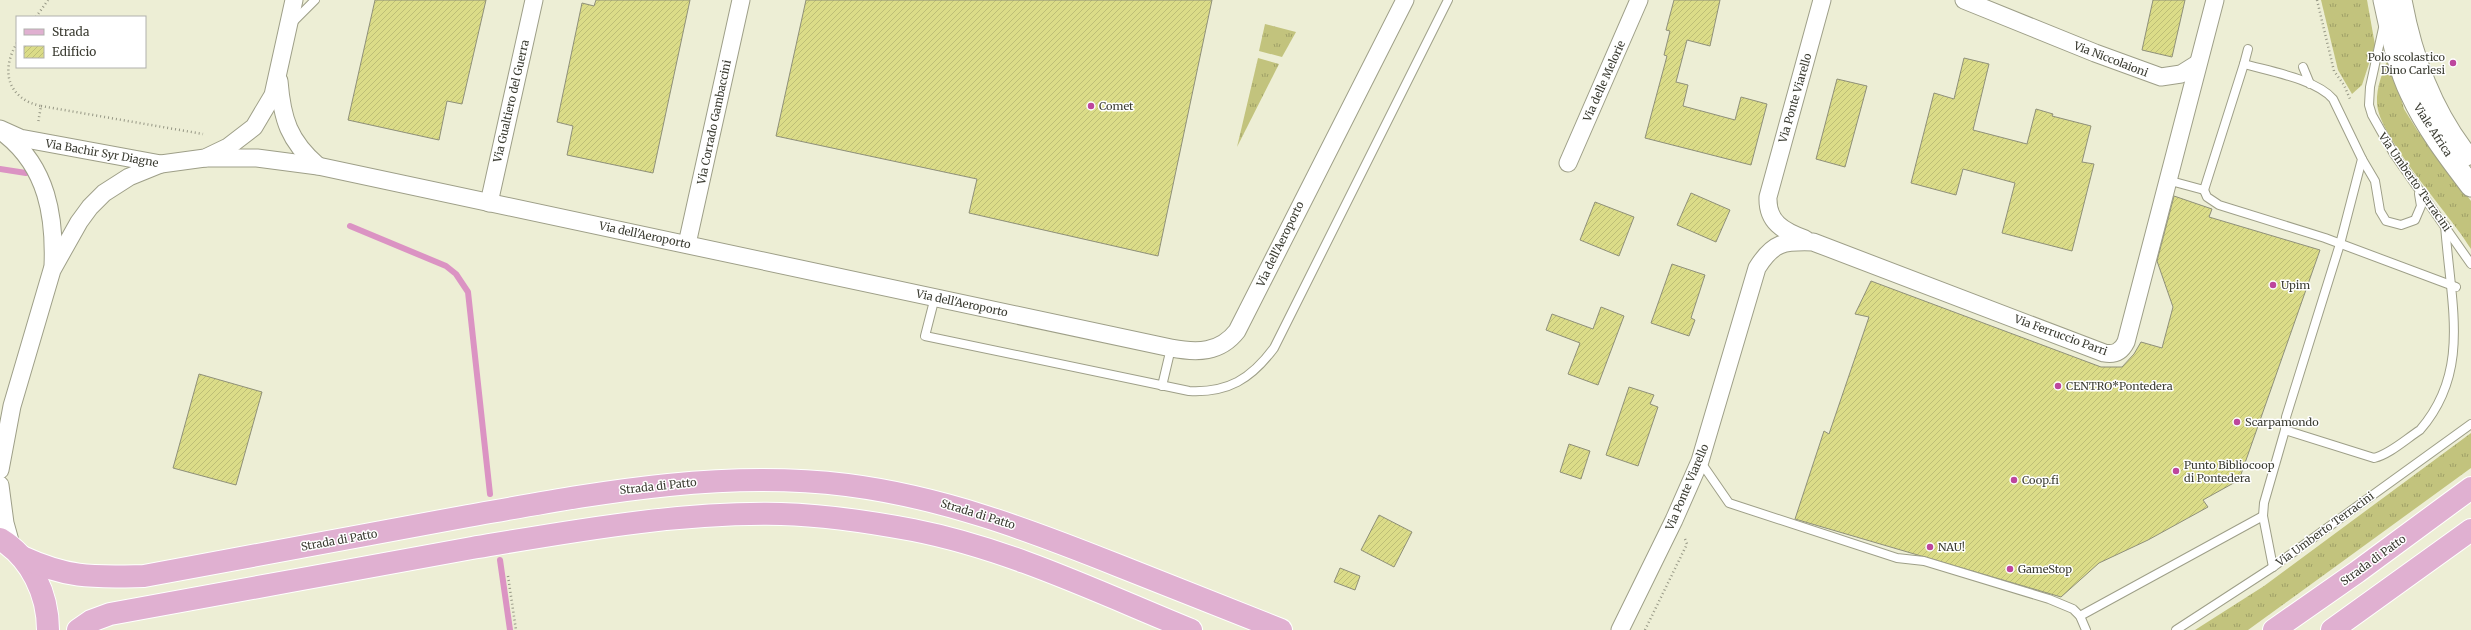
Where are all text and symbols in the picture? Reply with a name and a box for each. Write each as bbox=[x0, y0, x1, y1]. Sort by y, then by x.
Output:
legend bbox=[16, 16, 146, 68]
text: Strada bbox=[52, 24, 90, 39]
street label: Via Gualtiero del Guerra bbox=[490, 38, 532, 165]
street label: Via delle Melorie bbox=[1579, 38, 1628, 125]
street label: Via Niccolaioni bbox=[2071, 38, 2151, 80]
text: Edificio bbox=[52, 44, 96, 59]
place label: Polo scolastico Dino Carlesi bbox=[2368, 50, 2446, 77]
street label: Via Ponte Viarello bbox=[1775, 51, 1815, 145]
street label: Via Corrado Gambaccini bbox=[694, 58, 734, 187]
marker: Polo scolastico Dino Carlesi bbox=[2448, 58, 2458, 68]
place label: Comet bbox=[1099, 99, 1134, 113]
street label: Viale Africa bbox=[2410, 100, 2455, 159]
marker: Comet bbox=[1086, 101, 1096, 111]
street label: Via Umberto Terracini bbox=[2375, 129, 2455, 234]
street label: Via Bachir Syr Diagne bbox=[43, 136, 160, 170]
street label: Via dell'Aeroporto bbox=[1253, 199, 1307, 290]
street label: Via dell'Aeroporto bbox=[597, 218, 693, 252]
place label: Upim bbox=[2281, 278, 2310, 292]
marker: Upim bbox=[2268, 280, 2278, 290]
street label: Via dell'Aeroporto bbox=[914, 286, 1010, 320]
street label: Via Ferruccio Parri bbox=[2012, 311, 2110, 358]
place label: CENTRO*Pontedera bbox=[2066, 379, 2173, 393]
marker: CENTRO*Pontedera bbox=[2053, 381, 2063, 391]
place label: Scarpamondo bbox=[2245, 415, 2319, 429]
marker: Scarpamondo bbox=[2232, 417, 2242, 427]
street label: Via Ponte Viarello bbox=[1662, 441, 1712, 533]
place label: Punto Bibliocoop di Pontedera bbox=[2184, 458, 2275, 485]
marker: Punto Bibliocoop di Pontedera bbox=[2171, 466, 2181, 476]
place label: Coop.fi bbox=[2022, 473, 2059, 487]
street label: Strada di Patto bbox=[619, 475, 698, 497]
marker: Coop.fi bbox=[2009, 475, 2019, 485]
street label: Via Umberto Terracini bbox=[2273, 489, 2377, 570]
street label: Strada di Patto bbox=[939, 496, 1018, 532]
street label: Strada di Patto bbox=[300, 526, 379, 554]
street label: Strada di Patto bbox=[2338, 531, 2409, 588]
place label: NAU! bbox=[1938, 540, 1965, 554]
marker: NAU! bbox=[1925, 542, 1935, 552]
place label: GameStop bbox=[2018, 562, 2072, 576]
marker: GameStop bbox=[2005, 564, 2015, 574]

